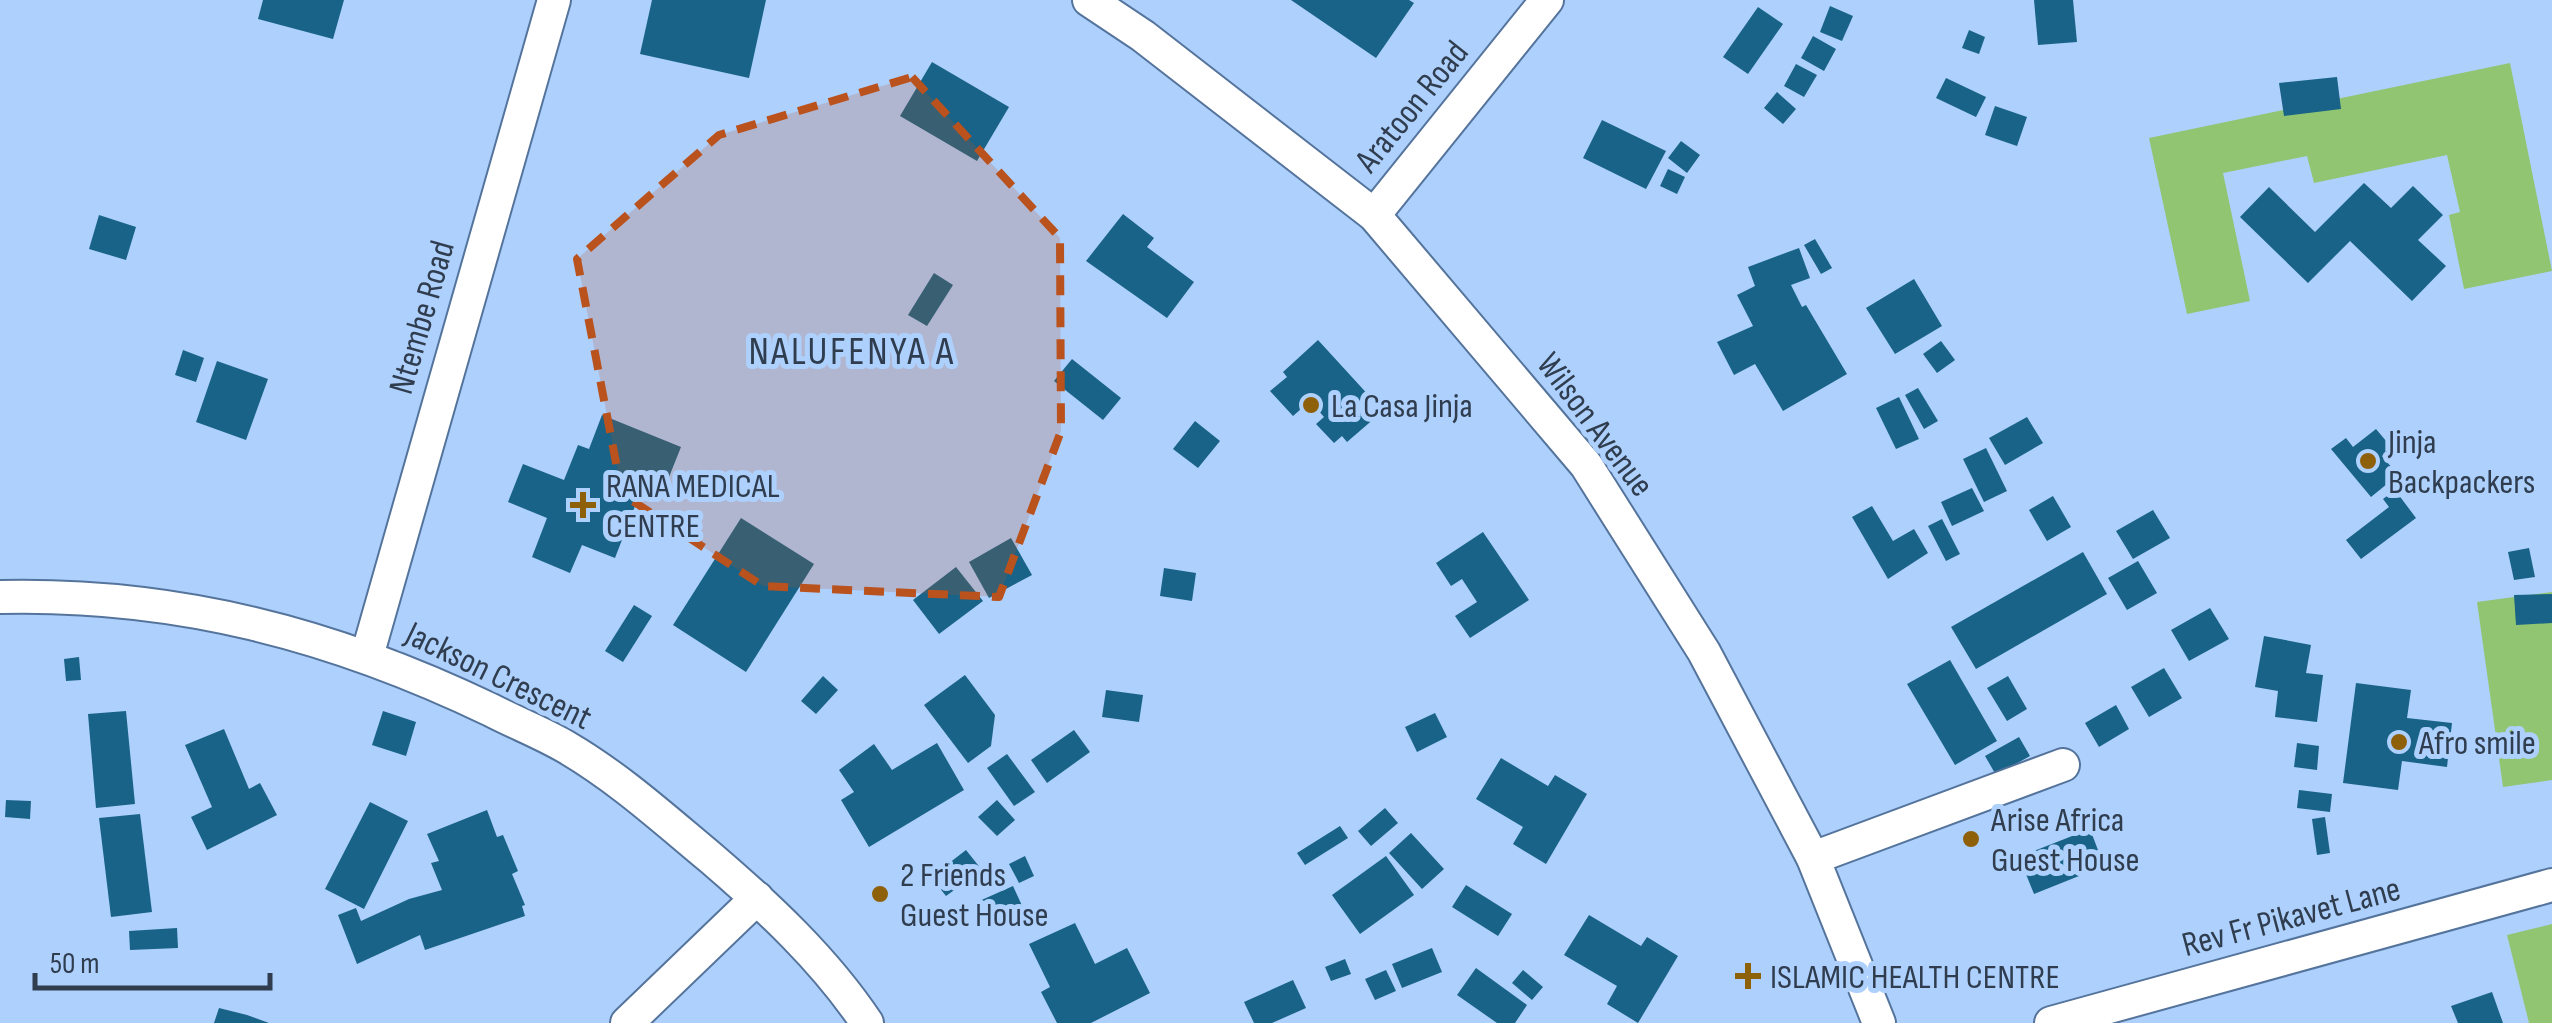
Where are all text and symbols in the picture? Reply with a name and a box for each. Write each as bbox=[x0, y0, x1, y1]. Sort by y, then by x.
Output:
street label: Aratoon Road bbox=[1345, 32, 1478, 182]
street label: Ntembe Road bbox=[380, 236, 465, 399]
district label: NALUFENYA A bbox=[748, 328, 956, 376]
street label: Wilson Avenue bbox=[1527, 344, 1663, 505]
place label: La Casa Jinja bbox=[1331, 385, 1473, 428]
marker: La Casa Jinja bbox=[1300, 394, 1322, 416]
place label: Jinja Backpackers bbox=[2387, 421, 2535, 504]
marker: Jinja Backpackers bbox=[2357, 450, 2379, 472]
place label: RANA MEDICAL CENTRE bbox=[606, 465, 780, 548]
marker: RANA MEDICAL CENTRE bbox=[570, 492, 596, 518]
street label: Jackson Crescent bbox=[397, 612, 599, 740]
place label: Afro smile bbox=[2418, 722, 2536, 765]
marker: Afro smile bbox=[2388, 731, 2410, 753]
place label: Arise Africa Guest House bbox=[1990, 799, 2140, 882]
marker: Arise Africa Guest House bbox=[1960, 828, 1982, 850]
place label: 2 Friends Guest House bbox=[900, 854, 1049, 937]
street label: Rev Fr Pikavet Lane bbox=[2177, 868, 2405, 967]
marker: 2 Friends Guest House bbox=[869, 883, 891, 905]
scale bar bbox=[35, 928, 270, 990]
text: 50 m bbox=[50, 946, 99, 982]
place label: ISLAMIC HEALTH CENTRE bbox=[1770, 956, 2060, 999]
marker: ISLAMIC HEALTH CENTRE bbox=[1735, 963, 1761, 989]

